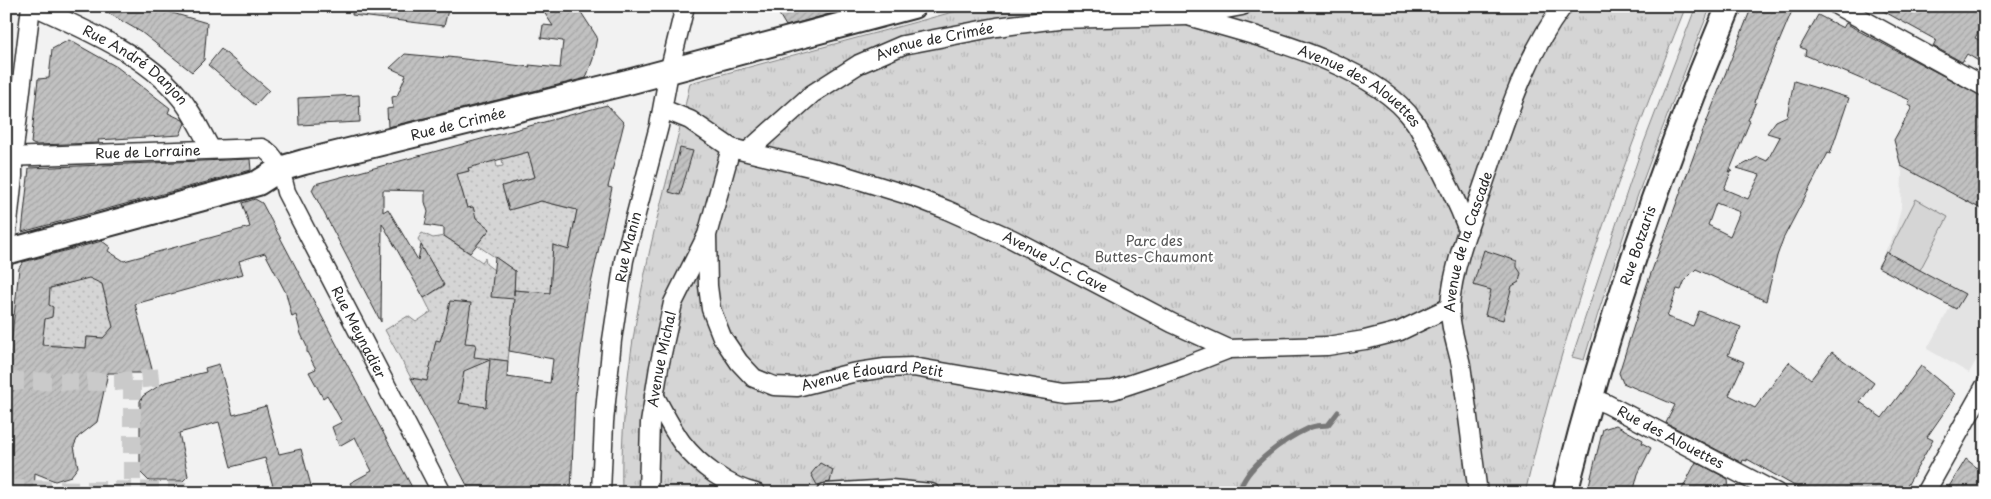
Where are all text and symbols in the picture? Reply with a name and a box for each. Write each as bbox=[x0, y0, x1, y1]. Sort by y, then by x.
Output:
street label: Avenue de Crimée bbox=[872, 17, 996, 66]
street label: Rue André Danjon bbox=[79, 19, 193, 109]
street label: Avenue des Alouettes bbox=[1295, 39, 1426, 131]
street label: Rue de Crimée bbox=[408, 102, 508, 145]
street label: Rue de Lorraine bbox=[95, 139, 201, 164]
street label: Avenue de la Cascade bbox=[1439, 168, 1497, 312]
street label: Rue Botzaris bbox=[1614, 203, 1661, 288]
street label: Rue Manin bbox=[610, 209, 646, 284]
street label: Avenue J.C. Cave bbox=[1000, 225, 1112, 298]
park label: Parc des Buttes-Chaumont bbox=[1094, 230, 1214, 267]
street label: Rue Meynadier bbox=[327, 282, 392, 382]
street label: Avenue Michal bbox=[642, 309, 681, 409]
street label: Avenue Édouard Petit bbox=[799, 356, 945, 396]
street label: Rue des Alouettes bbox=[1614, 400, 1728, 473]

